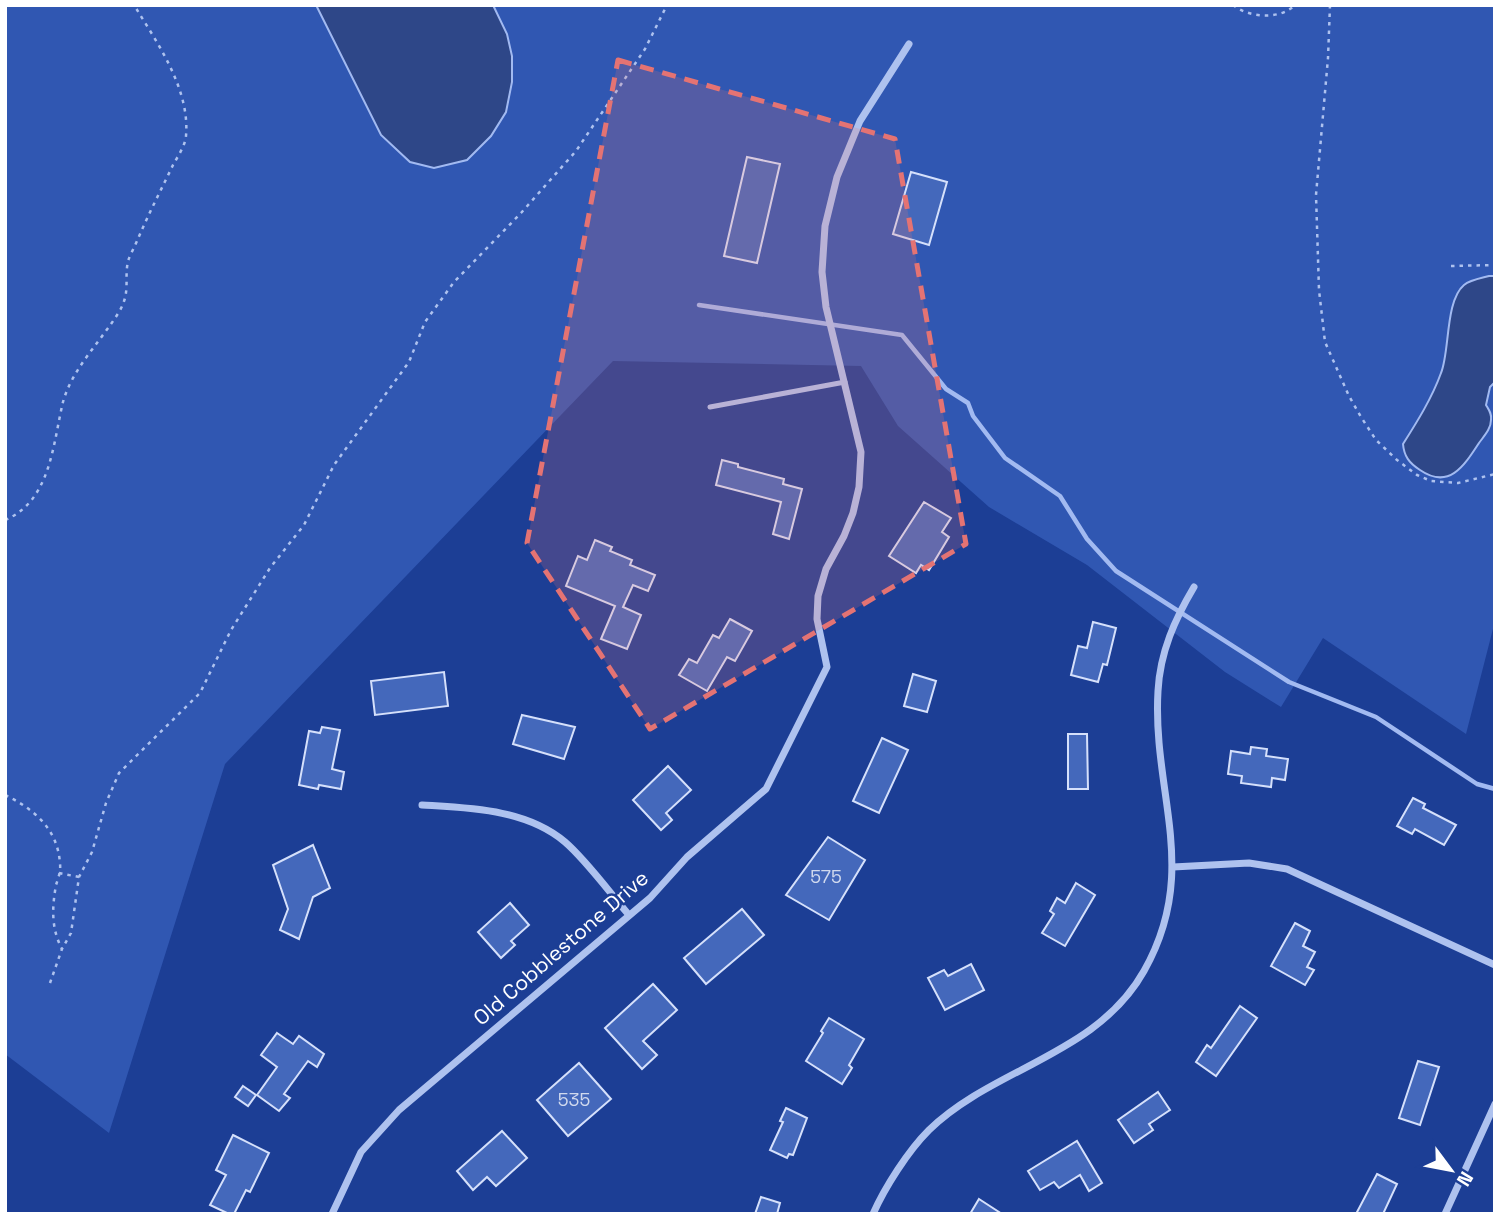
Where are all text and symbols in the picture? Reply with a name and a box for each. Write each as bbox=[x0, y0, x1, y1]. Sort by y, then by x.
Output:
street label: Old Cobblestone Drive bbox=[468, 864, 654, 1031]
house number: 575 bbox=[810, 865, 842, 888]
house number: 535 bbox=[558, 1088, 590, 1111]
north arrow bbox=[1416, 1135, 1486, 1205]
text: N bbox=[1451, 1167, 1479, 1191]

